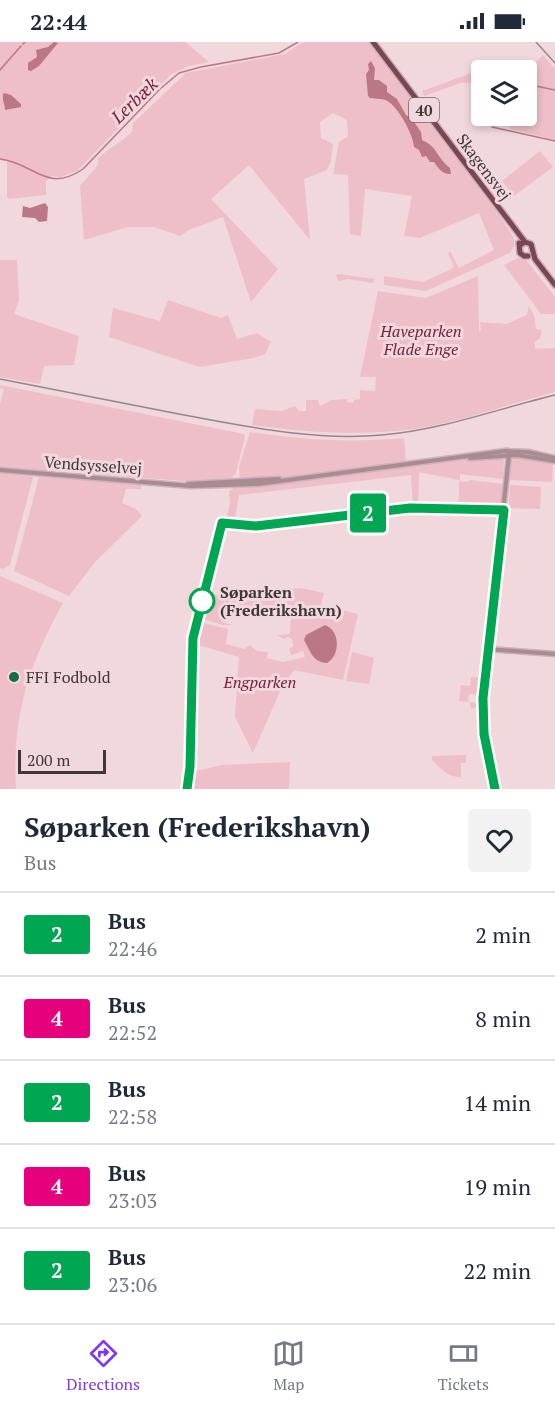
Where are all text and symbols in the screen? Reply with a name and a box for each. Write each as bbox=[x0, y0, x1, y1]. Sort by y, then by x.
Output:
text: 22:44 bbox=[30, 7, 87, 36]
map controls bbox=[471, 60, 537, 126]
button: layers bbox=[471, 60, 537, 126]
water label: Lerbæk bbox=[105, 72, 163, 129]
road number: 40 bbox=[409, 98, 439, 122]
street label: Skagensvej bbox=[452, 129, 516, 205]
park label: Haveparken Flade Enge bbox=[379, 320, 462, 360]
street label: Vendsysselvej bbox=[43, 451, 143, 479]
line badge: 2 bbox=[348, 494, 388, 532]
text: 2 bbox=[362, 499, 374, 527]
place label: Søparken (Frederikshavn) bbox=[220, 581, 342, 621]
marker: Søparken (Frederikshavn) bbox=[189, 588, 215, 614]
place label: FFI Fodbold bbox=[26, 666, 111, 688]
marker: FFI Fodbold bbox=[7, 670, 21, 684]
park label: Engparken bbox=[223, 671, 296, 693]
scale bar bbox=[18, 747, 106, 774]
text: 200 m bbox=[27, 749, 70, 771]
text: Søparken (Frederikshavn) bbox=[24, 808, 371, 845]
button: heart bbox=[468, 809, 531, 872]
text: Bus bbox=[24, 849, 56, 876]
text: Bus bbox=[108, 906, 146, 935]
text: 2 bbox=[51, 920, 63, 948]
text: 2 min bbox=[475, 920, 531, 949]
text: 22:46 bbox=[108, 935, 157, 962]
text: Bus bbox=[108, 990, 146, 1019]
text: 4 bbox=[51, 1004, 63, 1032]
text: 8 min bbox=[475, 1004, 531, 1033]
text: 22:52 bbox=[108, 1019, 157, 1046]
text: Bus bbox=[108, 1074, 146, 1103]
text: 2 bbox=[51, 1088, 63, 1116]
text: 14 min bbox=[464, 1088, 531, 1117]
text: 22:58 bbox=[108, 1103, 157, 1130]
text: Bus bbox=[108, 1158, 146, 1187]
text: 4 bbox=[51, 1172, 63, 1200]
text: 19 min bbox=[464, 1172, 531, 1201]
text: 23:03 bbox=[108, 1187, 157, 1214]
text: Bus bbox=[108, 1242, 146, 1271]
text: 2 bbox=[51, 1256, 63, 1284]
text: 22 min bbox=[464, 1256, 531, 1285]
text: 23:06 bbox=[108, 1271, 157, 1298]
tab: Directions bbox=[66, 1337, 140, 1395]
tab: Map bbox=[272, 1337, 305, 1395]
tab: Tickets bbox=[438, 1337, 489, 1395]

